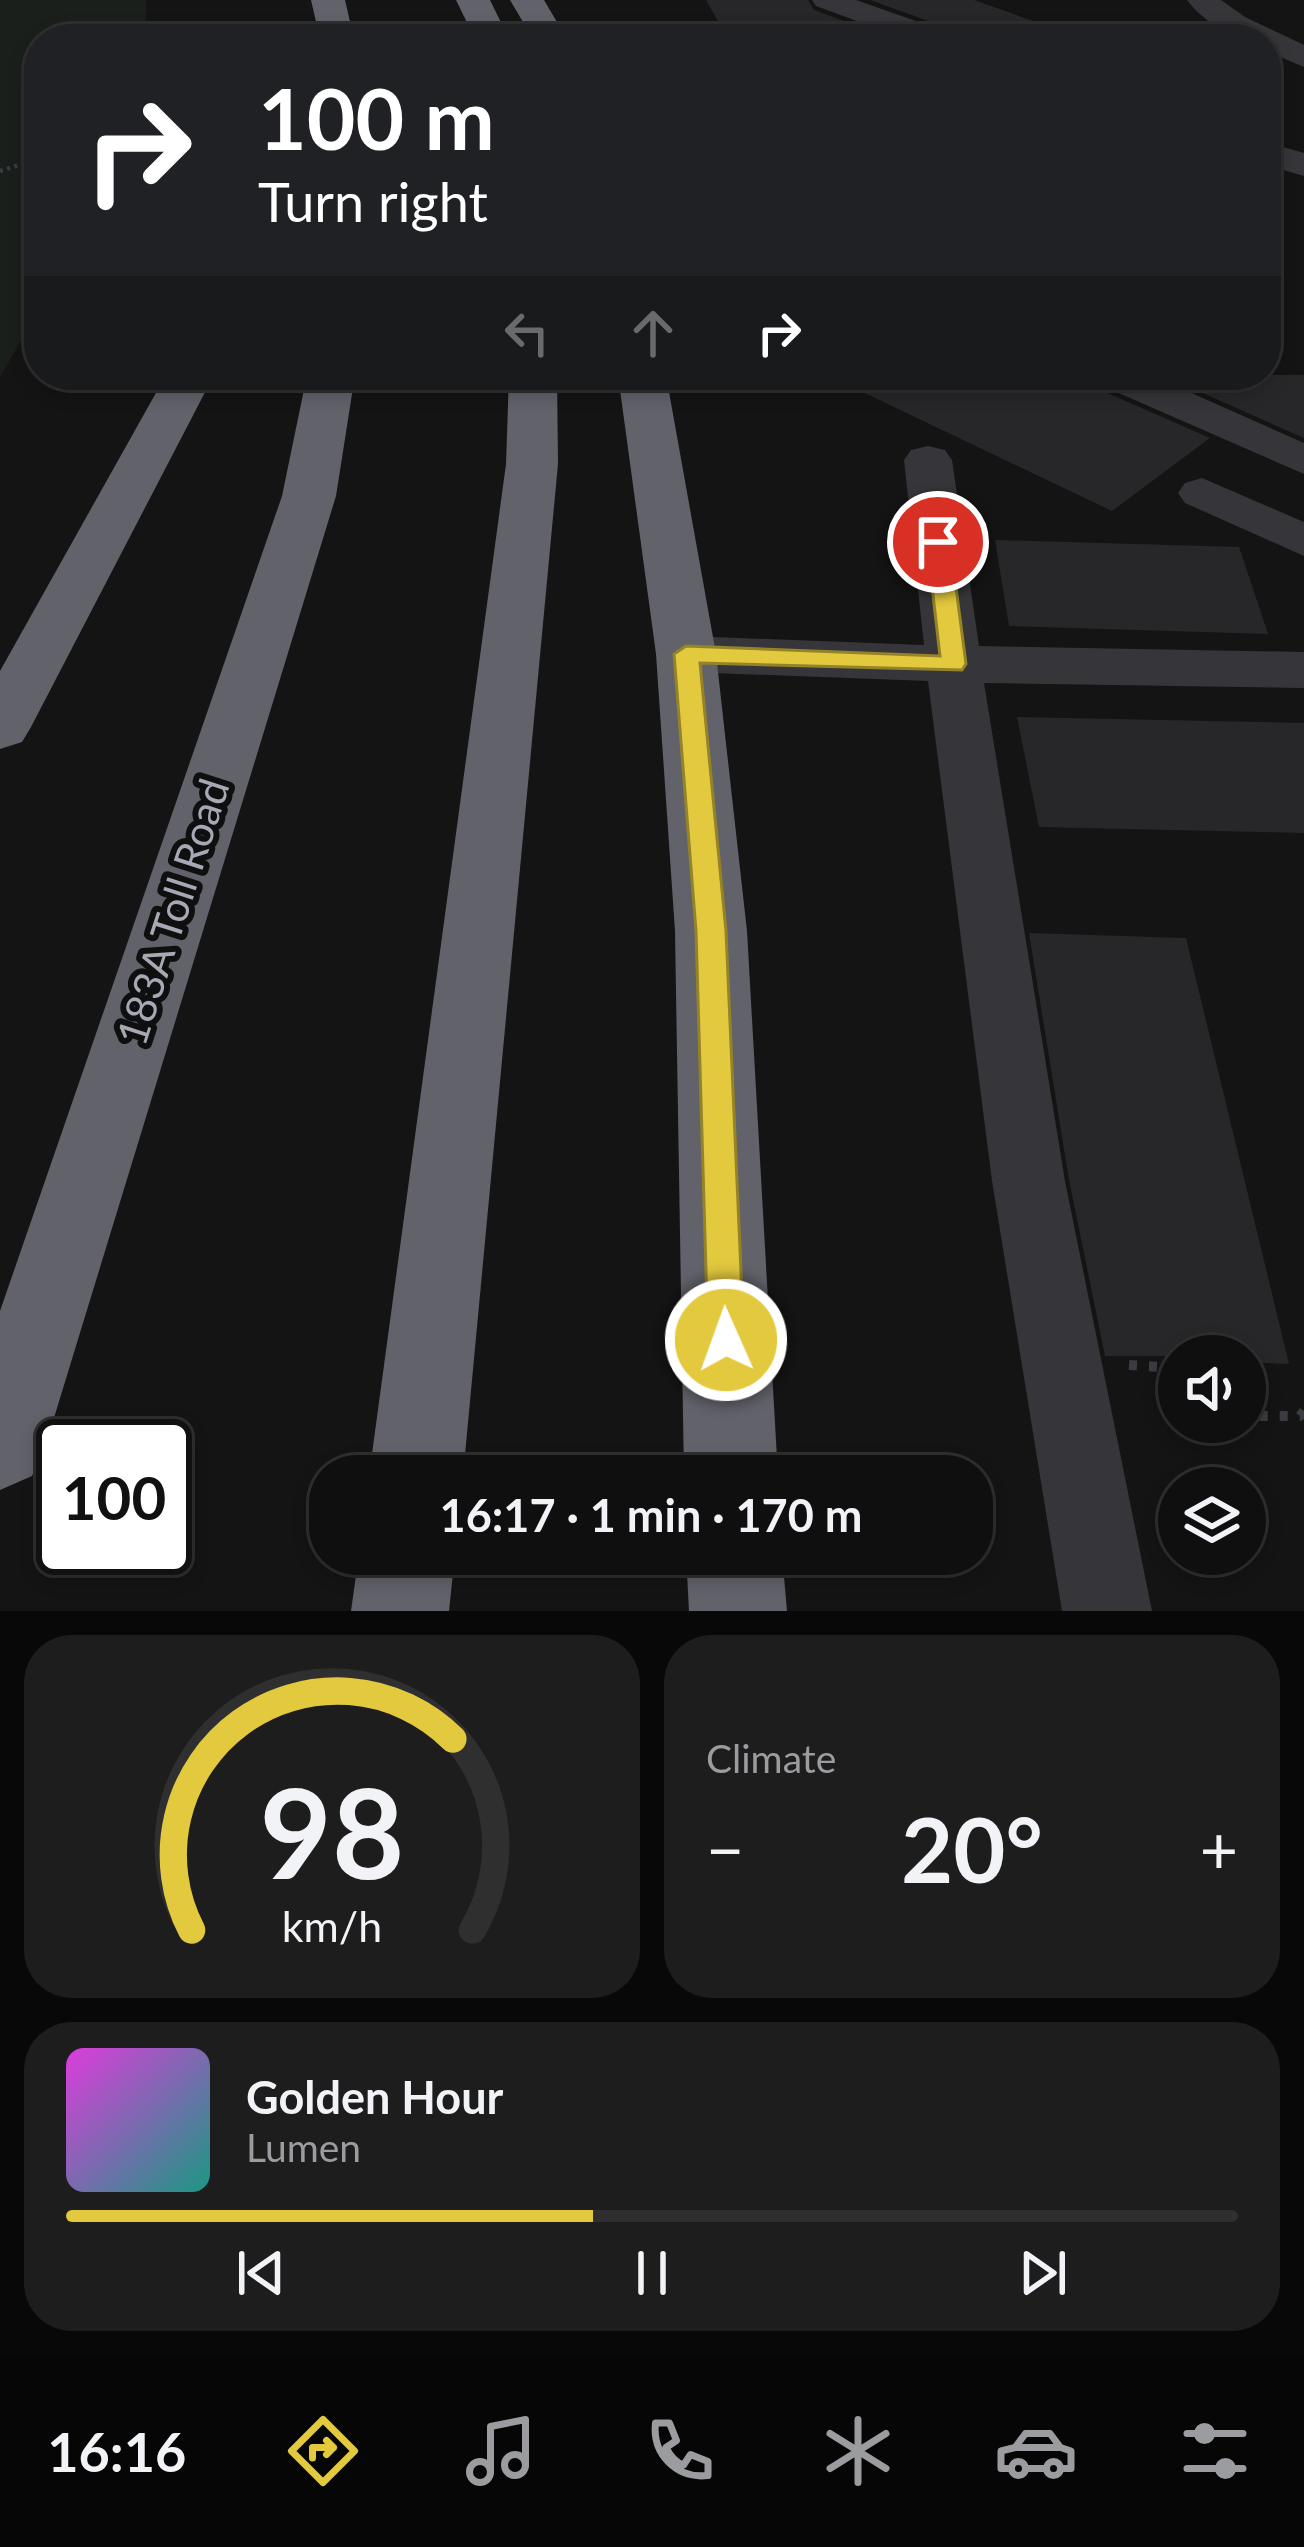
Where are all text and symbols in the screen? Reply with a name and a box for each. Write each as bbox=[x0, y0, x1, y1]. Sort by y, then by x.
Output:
text: 100 m bbox=[258, 67, 495, 168]
icon: right bbox=[60, 72, 216, 228]
text: Turn right bbox=[258, 169, 488, 234]
icon: left bbox=[494, 300, 560, 366]
icon: ahead bbox=[620, 300, 686, 366]
icon: right bbox=[746, 300, 812, 366]
pin bbox=[887, 491, 989, 593]
icon: arrive bbox=[905, 509, 971, 575]
street label: 183A Toll Road bbox=[106, 772, 239, 1051]
position arrow bbox=[663, 1277, 789, 1403]
map controls bbox=[1158, 1335, 1266, 1575]
button: sound bbox=[1158, 1335, 1266, 1443]
speed limit sign: 100 bbox=[36, 1419, 192, 1575]
button: layers bbox=[1158, 1467, 1266, 1575]
text: 16:17 · 1 min · 170 m bbox=[440, 1488, 862, 1542]
text: Climate bbox=[706, 1735, 836, 1781]
text: 98 bbox=[260, 1756, 404, 1906]
text: 20° bbox=[901, 1794, 1043, 1902]
text: − bbox=[706, 1809, 744, 1888]
text: + bbox=[1200, 1809, 1238, 1888]
text: km/h bbox=[282, 1899, 382, 1950]
text: Golden Hour bbox=[246, 2070, 503, 2124]
text: Lumen bbox=[246, 2124, 361, 2170]
icon: previous bbox=[228, 2240, 294, 2306]
icon: pause bbox=[619, 2240, 685, 2306]
icon: next bbox=[1010, 2240, 1076, 2306]
icon: directions bbox=[281, 2409, 365, 2493]
icon: music bbox=[459, 2409, 543, 2493]
icon: phone bbox=[638, 2409, 722, 2493]
icon: climate bbox=[816, 2409, 900, 2493]
icon: car bbox=[994, 2409, 1078, 2493]
icon: filters bbox=[1173, 2409, 1257, 2493]
text: 16:16 bbox=[47, 2419, 186, 2484]

